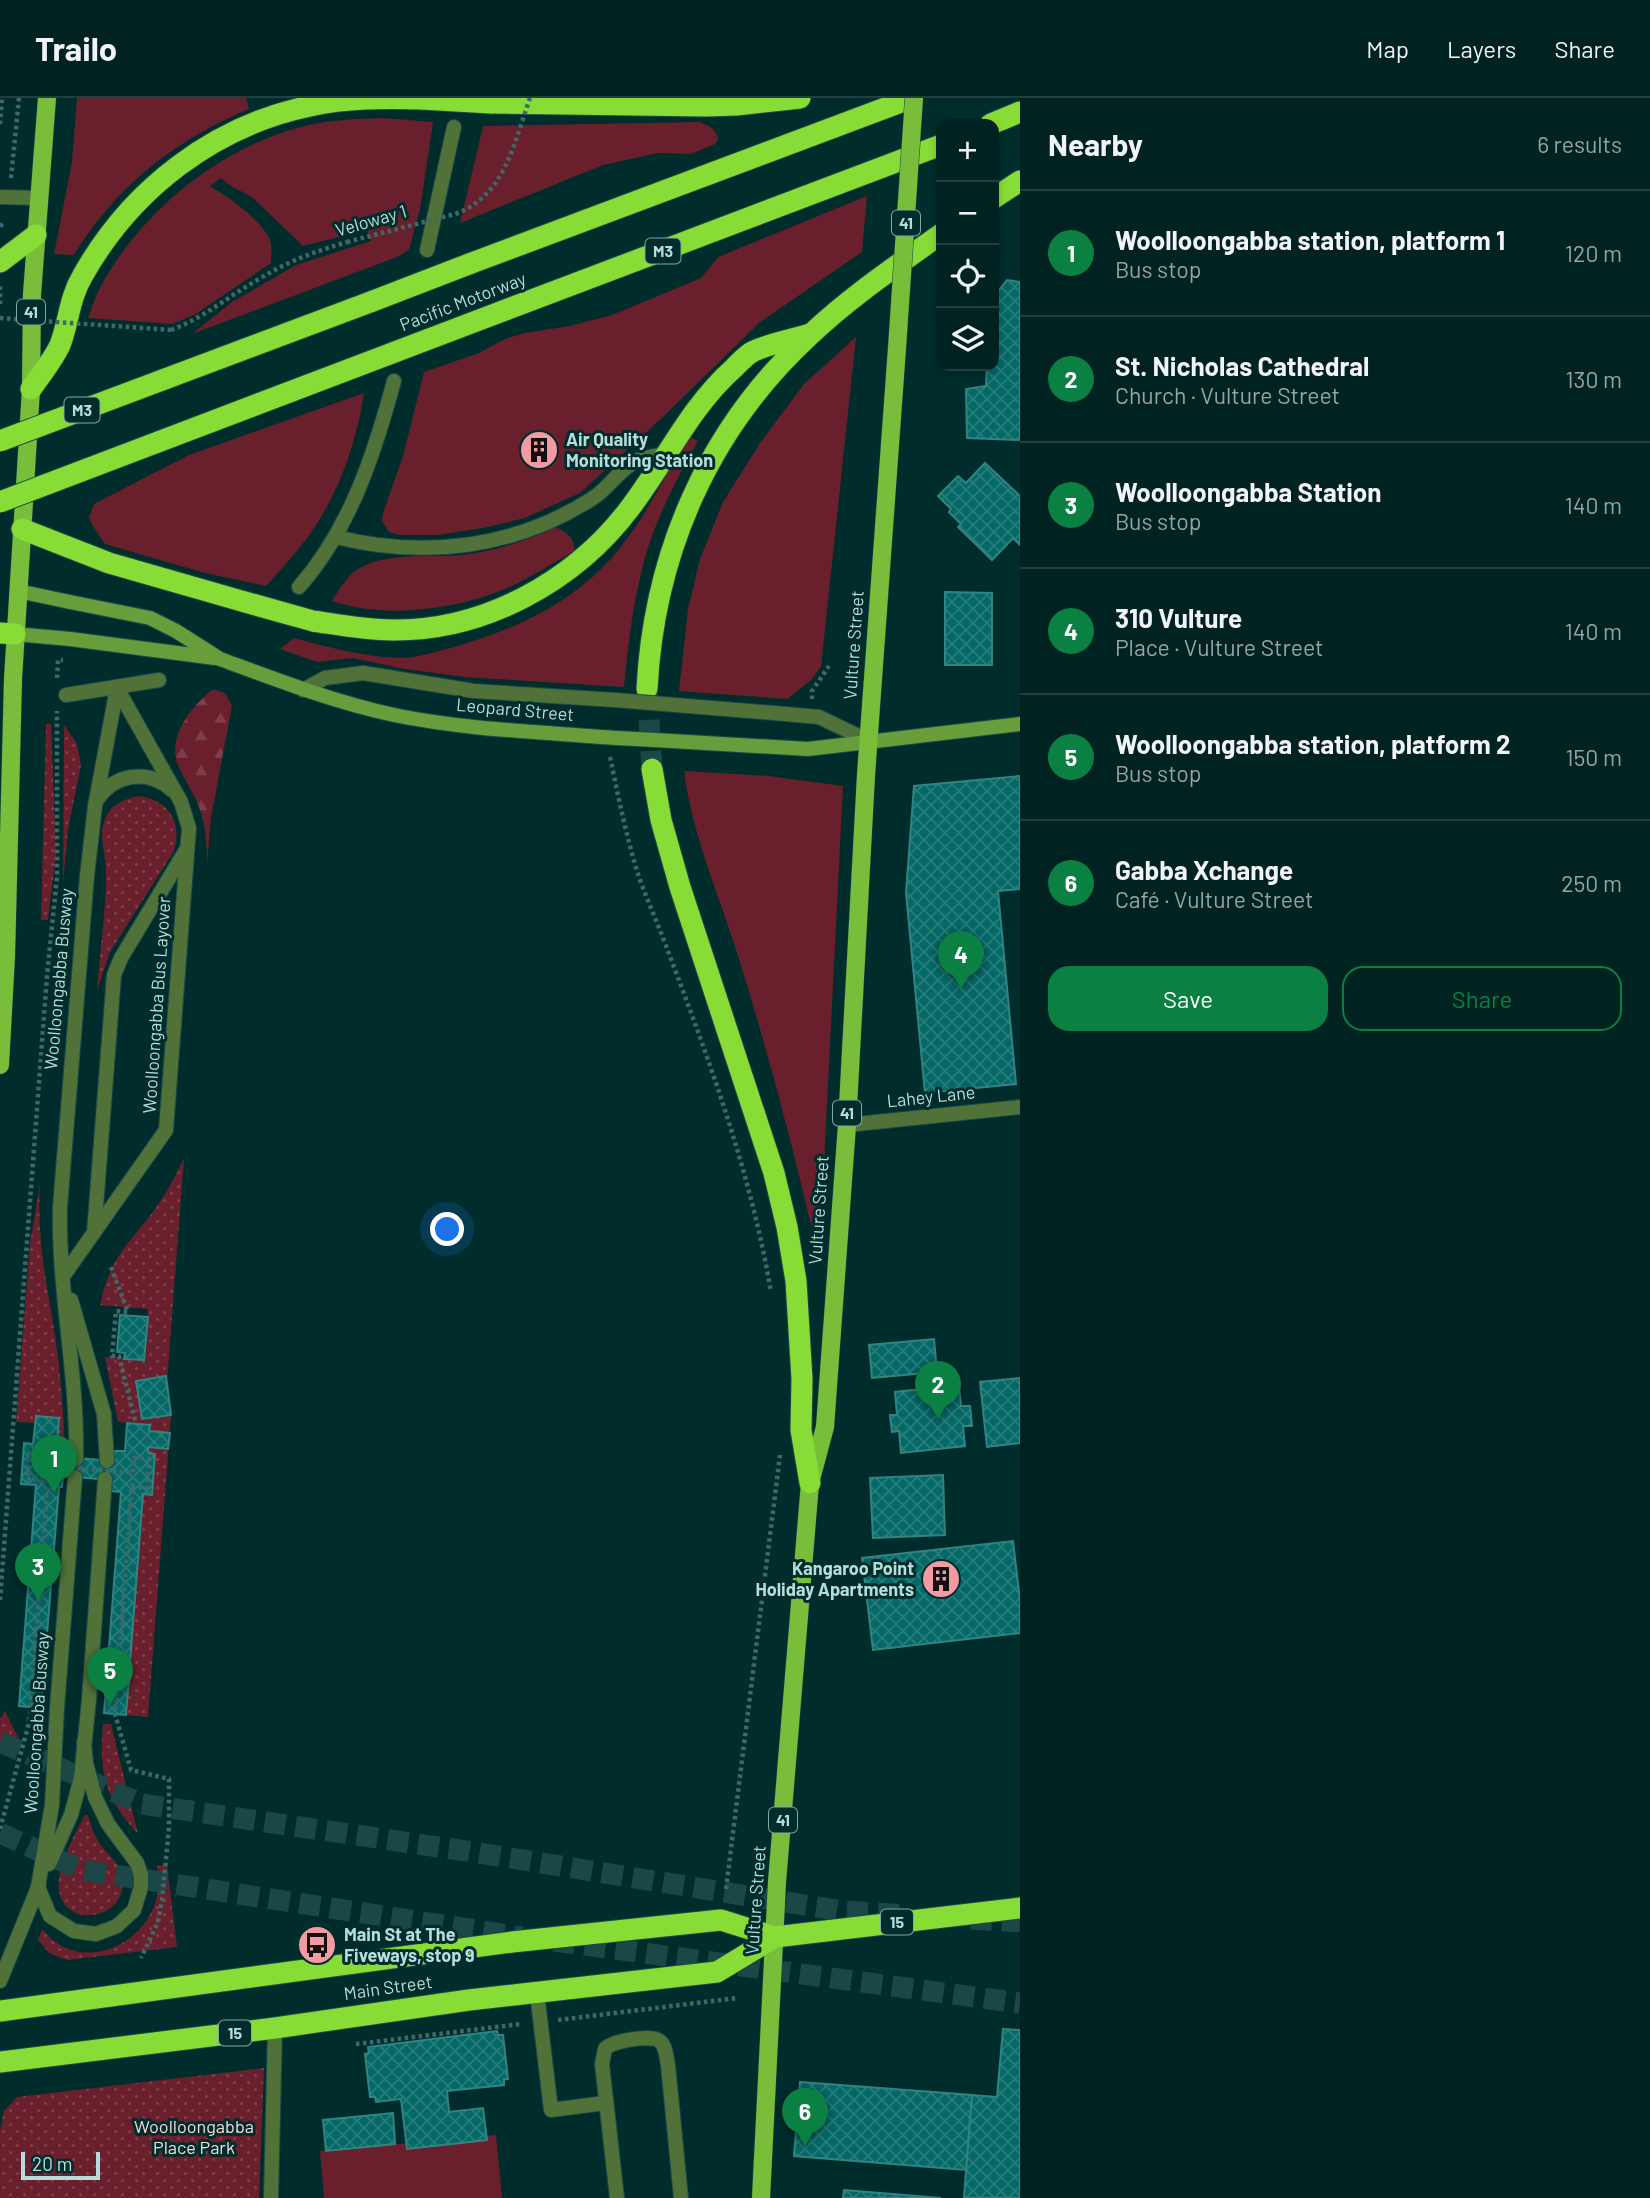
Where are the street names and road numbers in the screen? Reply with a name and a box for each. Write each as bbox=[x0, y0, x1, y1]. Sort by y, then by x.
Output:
street label: Veloway 1 bbox=[333, 199, 409, 241]
road number: 41 bbox=[892, 211, 920, 236]
road number: M3 bbox=[646, 238, 680, 264]
street label: Pacific Motorway bbox=[396, 267, 529, 335]
road number: 41 bbox=[17, 300, 45, 325]
road number: M3 bbox=[64, 398, 100, 422]
street label: Vulture Street bbox=[838, 590, 868, 700]
street label: Leopard Street bbox=[455, 693, 575, 725]
street label: Woolloongabba Busway bbox=[39, 887, 77, 1071]
street label: Woolloongabba Bus Layover bbox=[137, 895, 175, 1114]
street label: Lahey Lane bbox=[886, 1080, 976, 1112]
road number: 41 bbox=[833, 1100, 861, 1126]
street label: Vulture Street bbox=[803, 1155, 833, 1265]
street label: Woolloongabba Busway bbox=[19, 1631, 53, 1815]
road number: 41 bbox=[769, 1808, 797, 1832]
street label: Vulture Street bbox=[740, 1845, 770, 1955]
road number: 15 bbox=[881, 1910, 913, 1934]
street label: Main Street bbox=[342, 1970, 434, 2004]
road number: 15 bbox=[219, 2021, 251, 2046]

